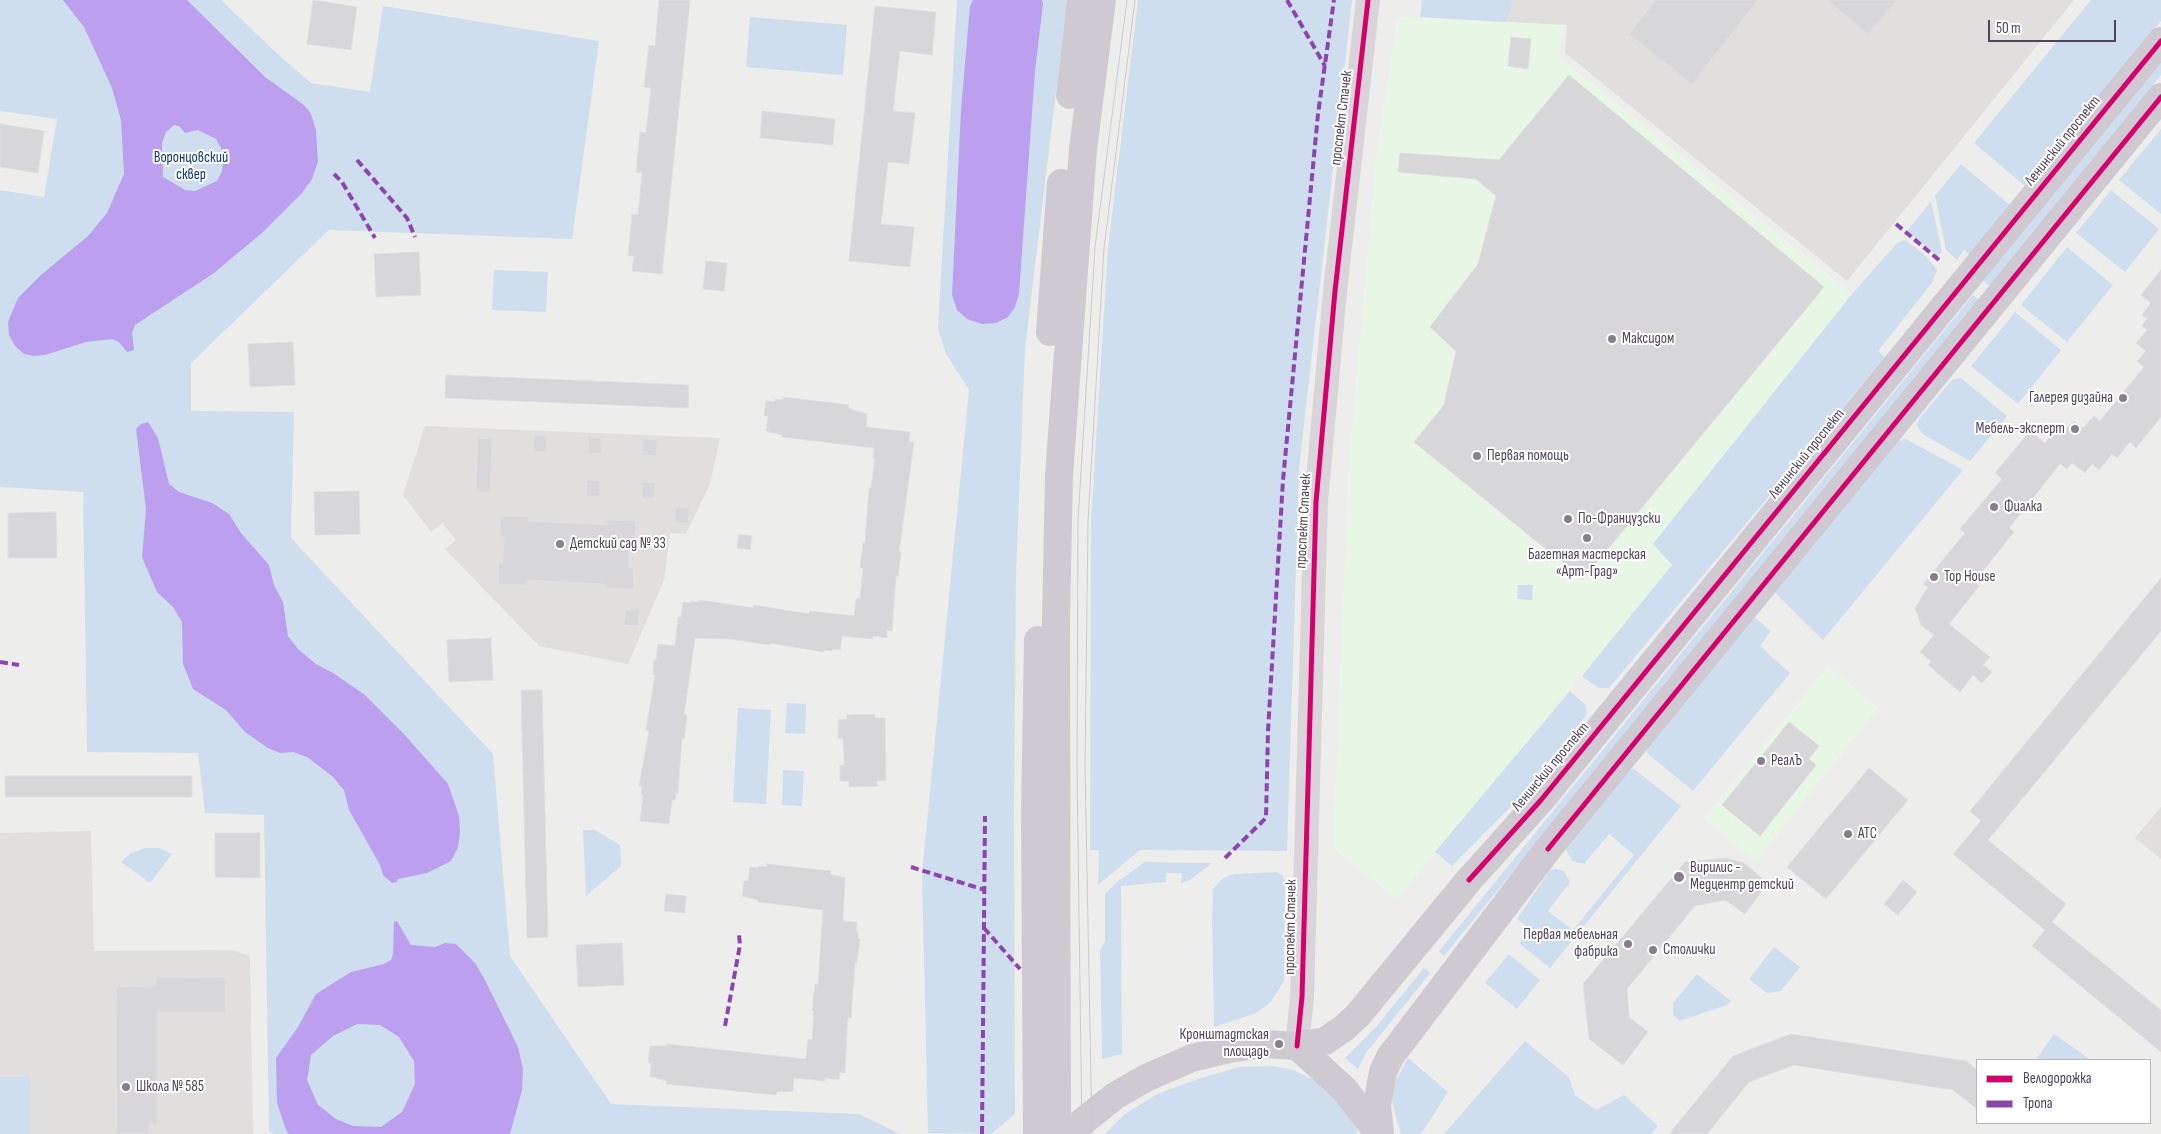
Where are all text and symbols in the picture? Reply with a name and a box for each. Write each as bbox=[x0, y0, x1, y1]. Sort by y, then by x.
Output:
scale bar bbox=[1991, 10, 2118, 42]
text: 50 m bbox=[1996, 19, 2021, 38]
street label: проспект Стачек bbox=[1327, 70, 1357, 166]
street label: Ленинский проспект bbox=[2021, 92, 2105, 190]
park label: Воронцовский сквер bbox=[154, 149, 228, 184]
place label: Максидом bbox=[1622, 330, 1674, 348]
marker: Максидом bbox=[1606, 333, 1618, 345]
place label: Галерея дизайна bbox=[2029, 389, 2113, 407]
marker: Галерея дизайна bbox=[2117, 392, 2129, 404]
street label: Ленинский проспект bbox=[1765, 405, 1849, 503]
place label: Мебель-эксперт bbox=[1976, 420, 2065, 438]
marker: Мебель-эксперт bbox=[2069, 423, 2081, 435]
place label: Первая помощь bbox=[1487, 447, 1569, 465]
marker: Первая помощь bbox=[1471, 450, 1483, 462]
street label: проспект Стачек bbox=[1293, 473, 1315, 569]
place label: Фиалка bbox=[2004, 498, 2042, 516]
marker: Фиалка bbox=[1988, 501, 2000, 513]
place label: По-Французски bbox=[1578, 510, 1660, 528]
marker: По-Французски bbox=[1562, 513, 1574, 525]
marker: Багетная мастерская «Арт-Град» bbox=[1581, 532, 1593, 544]
place label: Детский сад № 33 bbox=[570, 535, 666, 553]
marker: Детский сад № 33 bbox=[554, 538, 566, 550]
place label: Багетная мастерская «Арт-Град» bbox=[1528, 546, 1646, 581]
place label: Top House bbox=[1944, 568, 1995, 586]
marker: Top House bbox=[1928, 571, 1940, 583]
street label: Ленинский проспект bbox=[1509, 719, 1593, 815]
place label: РеалЪ bbox=[1771, 752, 1802, 770]
marker: РеалЪ bbox=[1755, 755, 1767, 767]
place label: АТС bbox=[1858, 825, 1877, 843]
marker: АТС bbox=[1842, 828, 1854, 840]
place label: Вирилис - Медцентр детский bbox=[1690, 859, 1794, 894]
marker: Вирилис - Медцентр детский bbox=[1672, 870, 1686, 884]
street label: проспект Стачек bbox=[1281, 879, 1301, 975]
place label: Первая мебельная фабрика bbox=[1523, 926, 1618, 961]
marker: Первая мебельная фабрика bbox=[1622, 938, 1634, 950]
place label: Столички bbox=[1663, 941, 1715, 959]
marker: Столички bbox=[1647, 944, 1659, 956]
place label: Кронштадтская площадь bbox=[1180, 1026, 1269, 1061]
marker: Кронштадтская площадь bbox=[1273, 1038, 1285, 1050]
legend bbox=[1976, 1059, 2151, 1124]
text: Велодорожка bbox=[2023, 1069, 2092, 1088]
place label: Школа № 585 bbox=[136, 1078, 204, 1096]
marker: Школа № 585 bbox=[120, 1081, 132, 1093]
text: Тропа bbox=[2023, 1094, 2053, 1113]

